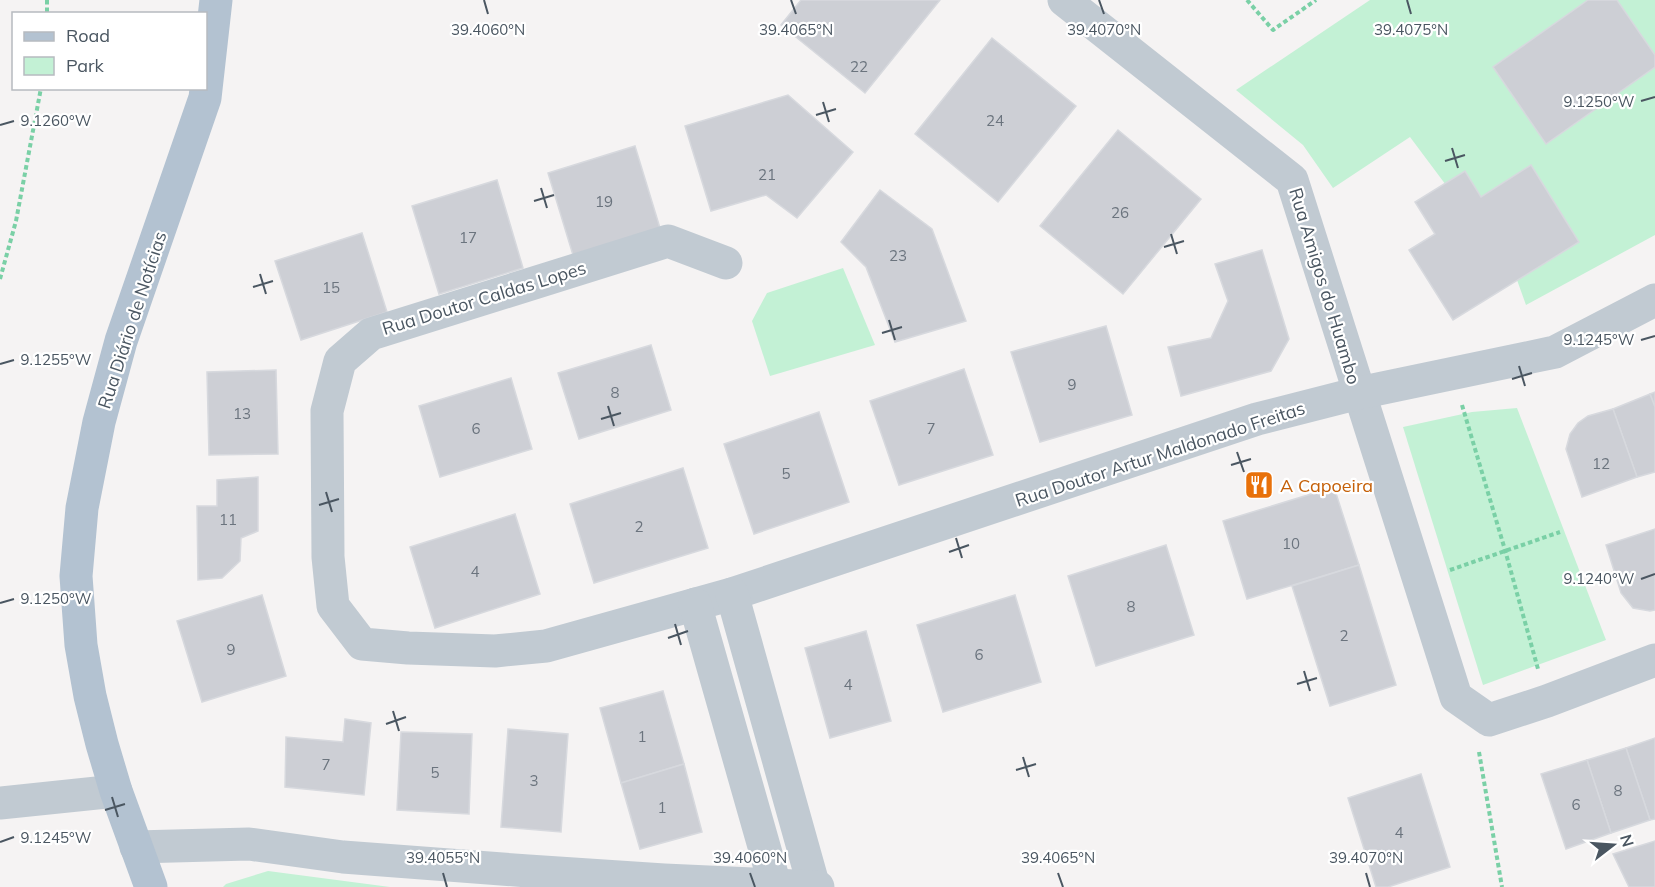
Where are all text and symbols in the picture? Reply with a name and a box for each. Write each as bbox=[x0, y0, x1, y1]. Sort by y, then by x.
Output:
legend bbox=[12, 12, 207, 90]
text: 39.4060°N bbox=[451, 20, 525, 39]
text: 39.4065°N bbox=[759, 20, 833, 39]
text: 39.4070°N bbox=[1067, 20, 1141, 39]
text: 39.4075°N bbox=[1374, 20, 1448, 39]
text: Road bbox=[66, 24, 110, 47]
text: Park bbox=[66, 54, 105, 77]
house number: 22 bbox=[850, 57, 868, 76]
text: 9.1250°W bbox=[1564, 92, 1635, 111]
text: 9.1260°W bbox=[21, 111, 92, 130]
house number: 24 bbox=[986, 111, 1004, 130]
house number: 21 bbox=[758, 165, 776, 184]
street label: Rua Amigos do Huambo bbox=[1284, 185, 1366, 387]
house number: 19 bbox=[595, 192, 613, 211]
house number: 26 bbox=[1111, 203, 1129, 222]
street label: Rua Diário de Notícias bbox=[92, 228, 172, 412]
house number: 17 bbox=[459, 228, 477, 247]
house number: 23 bbox=[889, 246, 907, 265]
street label: Rua Doutor Caldas Lopes bbox=[379, 256, 589, 340]
house number: 15 bbox=[322, 278, 340, 297]
text: 9.1245°W bbox=[1564, 330, 1635, 349]
text: 9.1255°W bbox=[21, 350, 92, 369]
house number: 9 bbox=[1067, 375, 1077, 394]
house number: 8 bbox=[610, 383, 620, 402]
street label: Rua Doutor Artur Maldonado Freitas bbox=[1012, 396, 1308, 512]
house number: 13 bbox=[233, 404, 251, 423]
house number: 6 bbox=[471, 419, 481, 438]
house number: 7 bbox=[926, 419, 936, 438]
house number: 12 bbox=[1592, 454, 1610, 473]
house number: 5 bbox=[781, 464, 791, 483]
restaurant icon: A Capoeira bbox=[1243, 469, 1275, 501]
place label: A Capoeira bbox=[1280, 474, 1373, 497]
house number: 11 bbox=[219, 510, 237, 529]
house number: 2 bbox=[634, 517, 644, 536]
house number: 10 bbox=[1282, 534, 1300, 553]
house number: 4 bbox=[470, 562, 480, 581]
text: 9.1240°W bbox=[1564, 569, 1635, 588]
text: 9.1250°W bbox=[21, 589, 92, 608]
house number: 8 bbox=[1126, 597, 1136, 616]
house number: 2 bbox=[1339, 626, 1349, 645]
house number: 9 bbox=[226, 640, 236, 659]
house number: 6 bbox=[974, 645, 984, 664]
house number: 4 bbox=[843, 675, 853, 694]
house number: 1 bbox=[637, 727, 647, 746]
house number: 7 bbox=[321, 755, 331, 774]
house number: 5 bbox=[430, 763, 440, 782]
house number: 3 bbox=[529, 771, 539, 790]
house number: 8 bbox=[1613, 781, 1623, 800]
house number: 6 bbox=[1571, 795, 1581, 814]
house number: 1 bbox=[657, 798, 667, 817]
north arrow bbox=[1583, 815, 1643, 875]
house number: 4 bbox=[1394, 823, 1404, 842]
text: 9.1245°W bbox=[21, 828, 92, 847]
text: N bbox=[1616, 832, 1639, 849]
text: 39.4055°N bbox=[406, 848, 480, 867]
text: 39.4060°N bbox=[713, 848, 787, 867]
text: 39.4065°N bbox=[1021, 848, 1095, 867]
text: 39.4070°N bbox=[1329, 848, 1403, 867]

